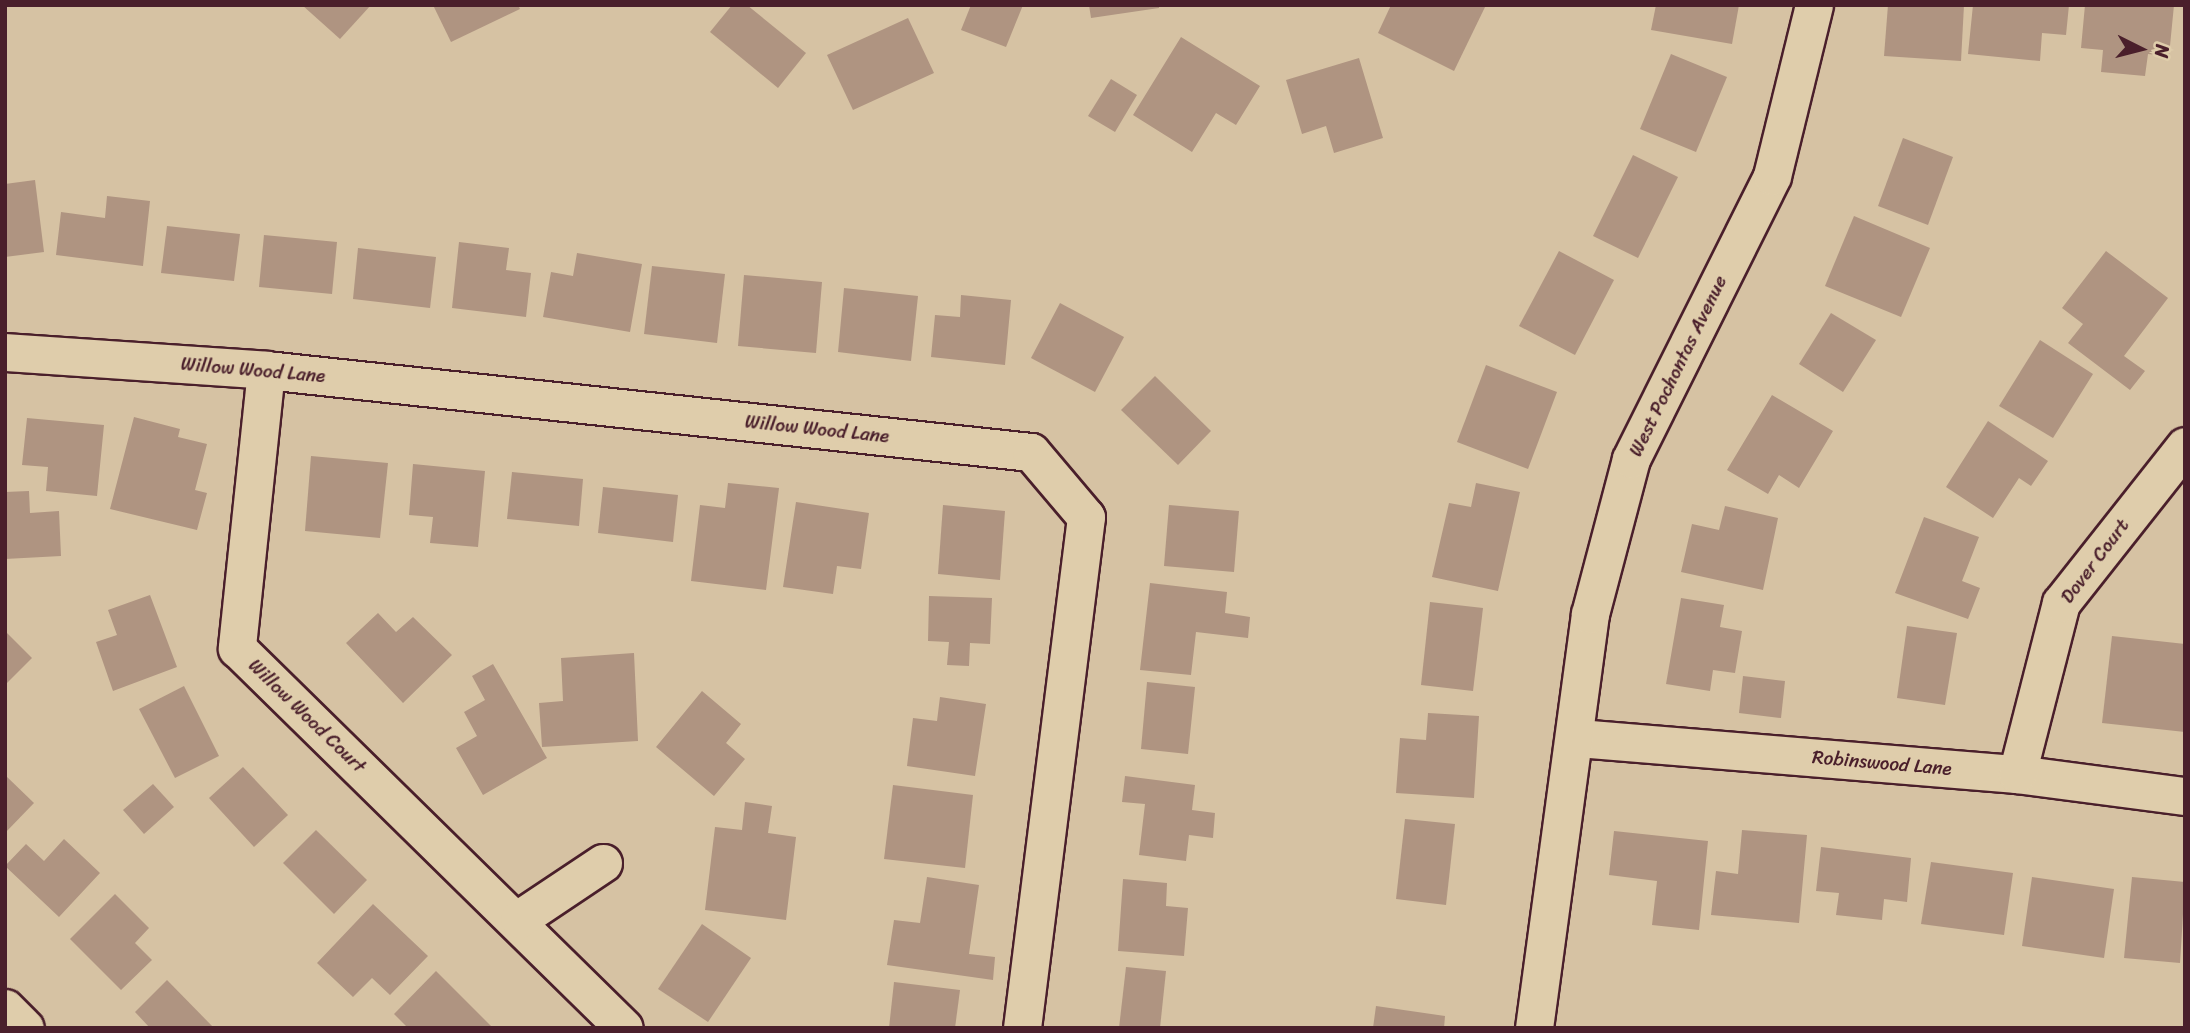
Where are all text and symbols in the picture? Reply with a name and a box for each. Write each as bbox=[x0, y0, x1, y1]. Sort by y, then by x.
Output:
north arrow bbox=[2106, 14, 2176, 84]
text: N bbox=[2145, 43, 2179, 60]
street label: West Pochontas Avenue bbox=[1624, 272, 1732, 460]
street label: Willow Wood Lane bbox=[179, 352, 327, 388]
street label: Willow Wood Lane bbox=[743, 410, 891, 448]
street label: Dover Court bbox=[2056, 514, 2134, 608]
street label: Willow Wood Court bbox=[243, 654, 371, 778]
street label: Robinswood Lane bbox=[1811, 746, 1953, 780]

